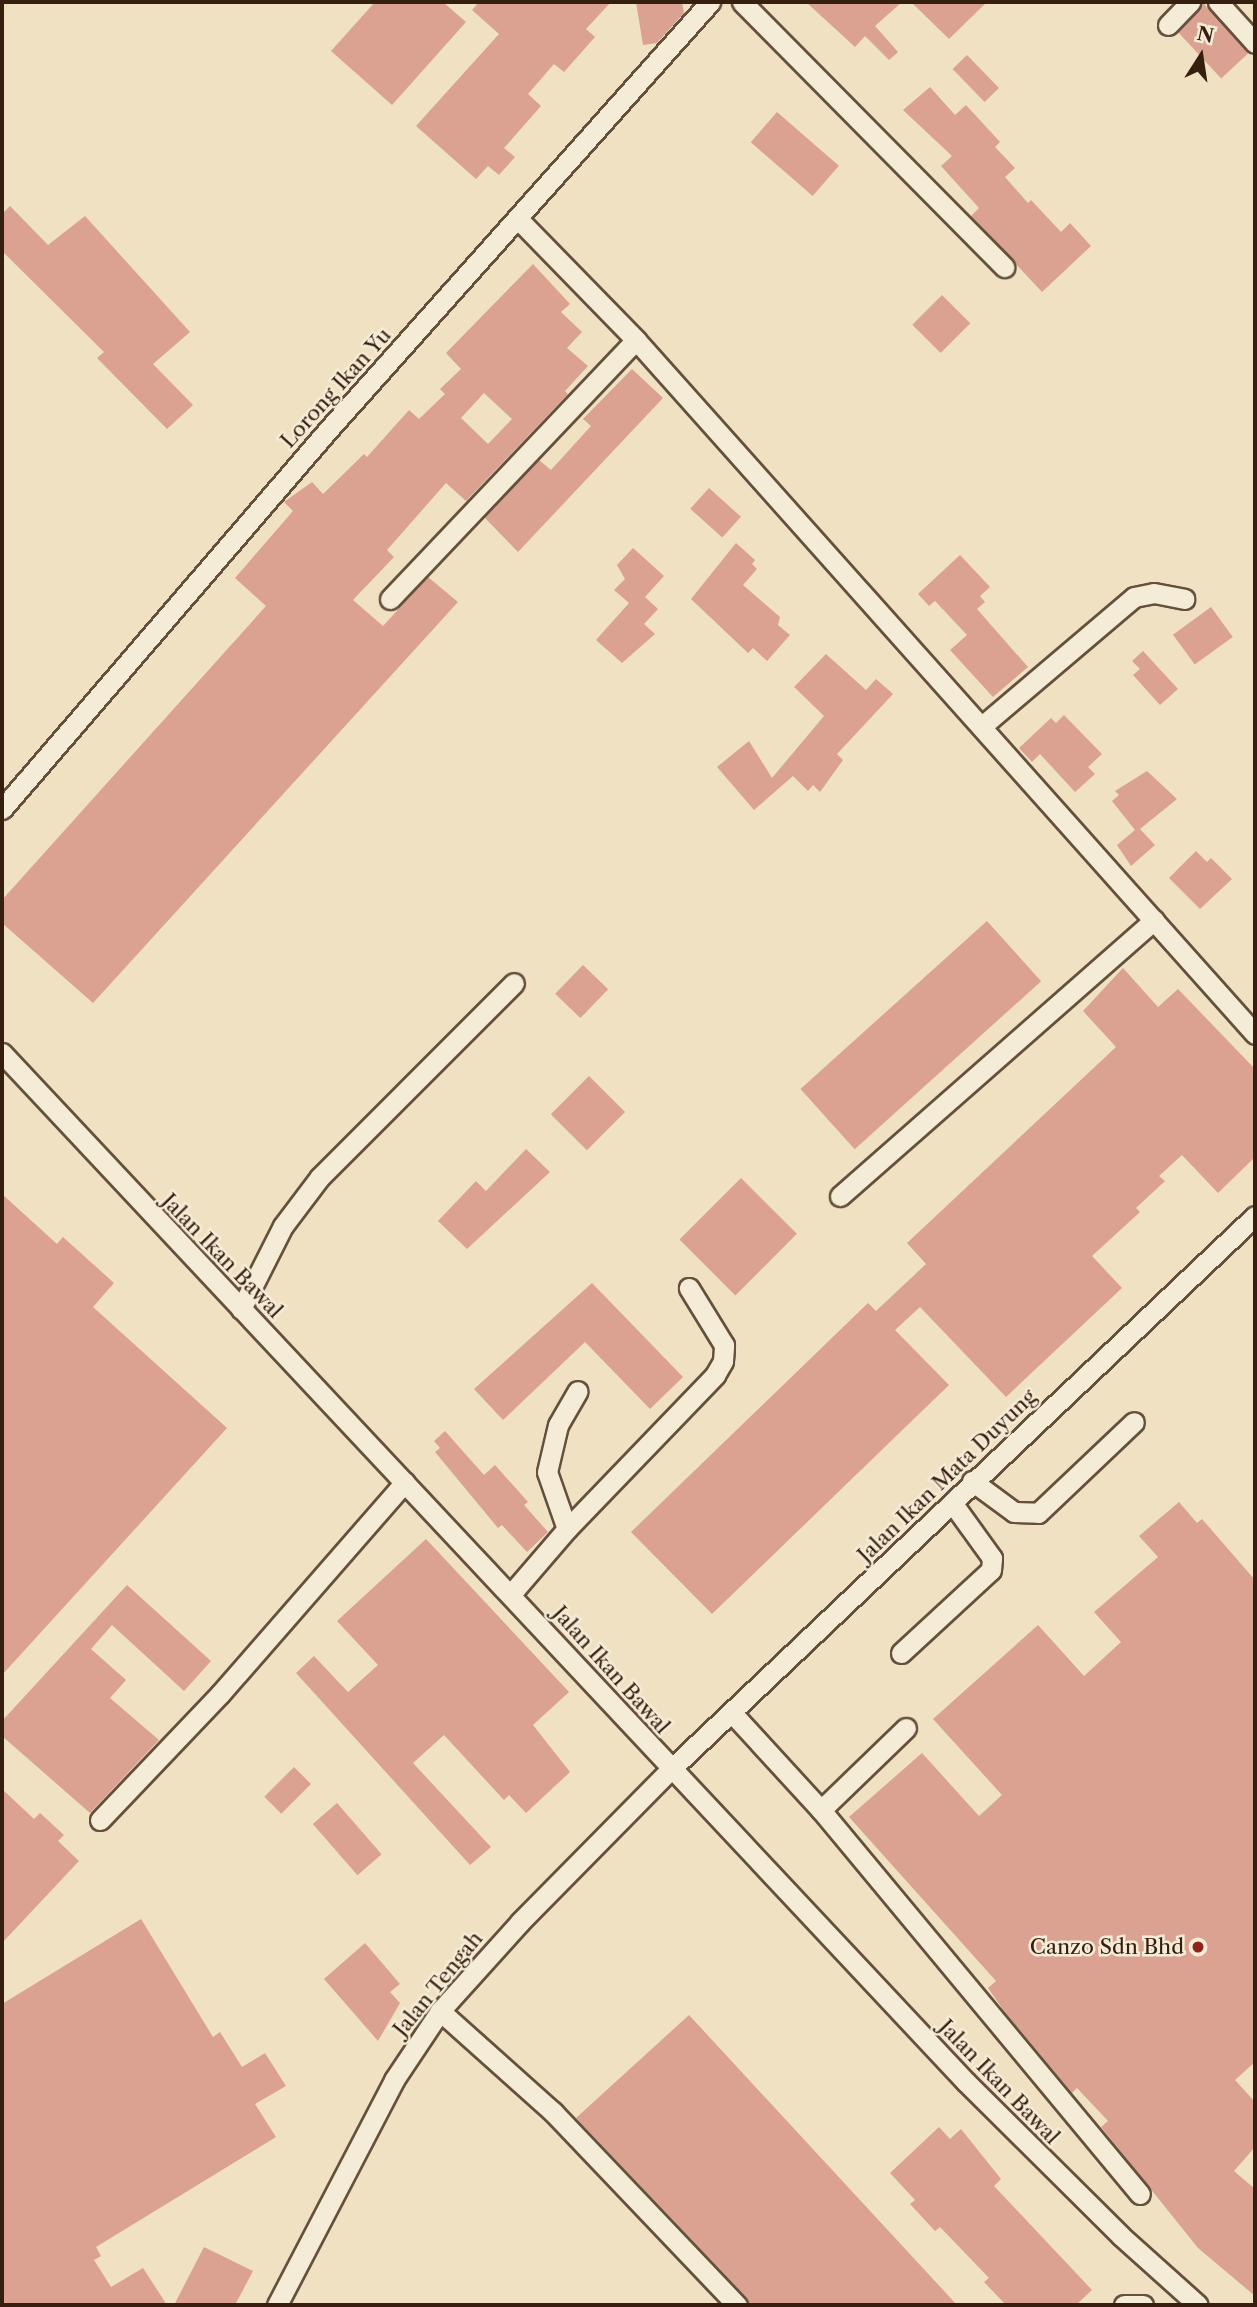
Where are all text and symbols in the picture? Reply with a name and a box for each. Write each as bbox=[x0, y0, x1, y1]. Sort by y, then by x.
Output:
north arrow bbox=[1166, 21, 1236, 91]
text: N bbox=[1195, 22, 1216, 48]
street label: Lorong Ikan Yu bbox=[275, 323, 397, 453]
street label: Jalan Ikan Bawal bbox=[156, 1189, 288, 1323]
street label: Jalan Ikan Mata Duyung bbox=[852, 1384, 1042, 1568]
street label: Jalan Ikan Bawal bbox=[547, 1601, 675, 1739]
street label: Jalan Tengah bbox=[388, 1926, 488, 2042]
place label: Canzo Sdn Bhd bbox=[1030, 1934, 1184, 1960]
marker: Canzo Sdn Bhd bbox=[1190, 1939, 1206, 1955]
street label: Jalan Ikan Bawal bbox=[933, 2015, 1065, 2149]

